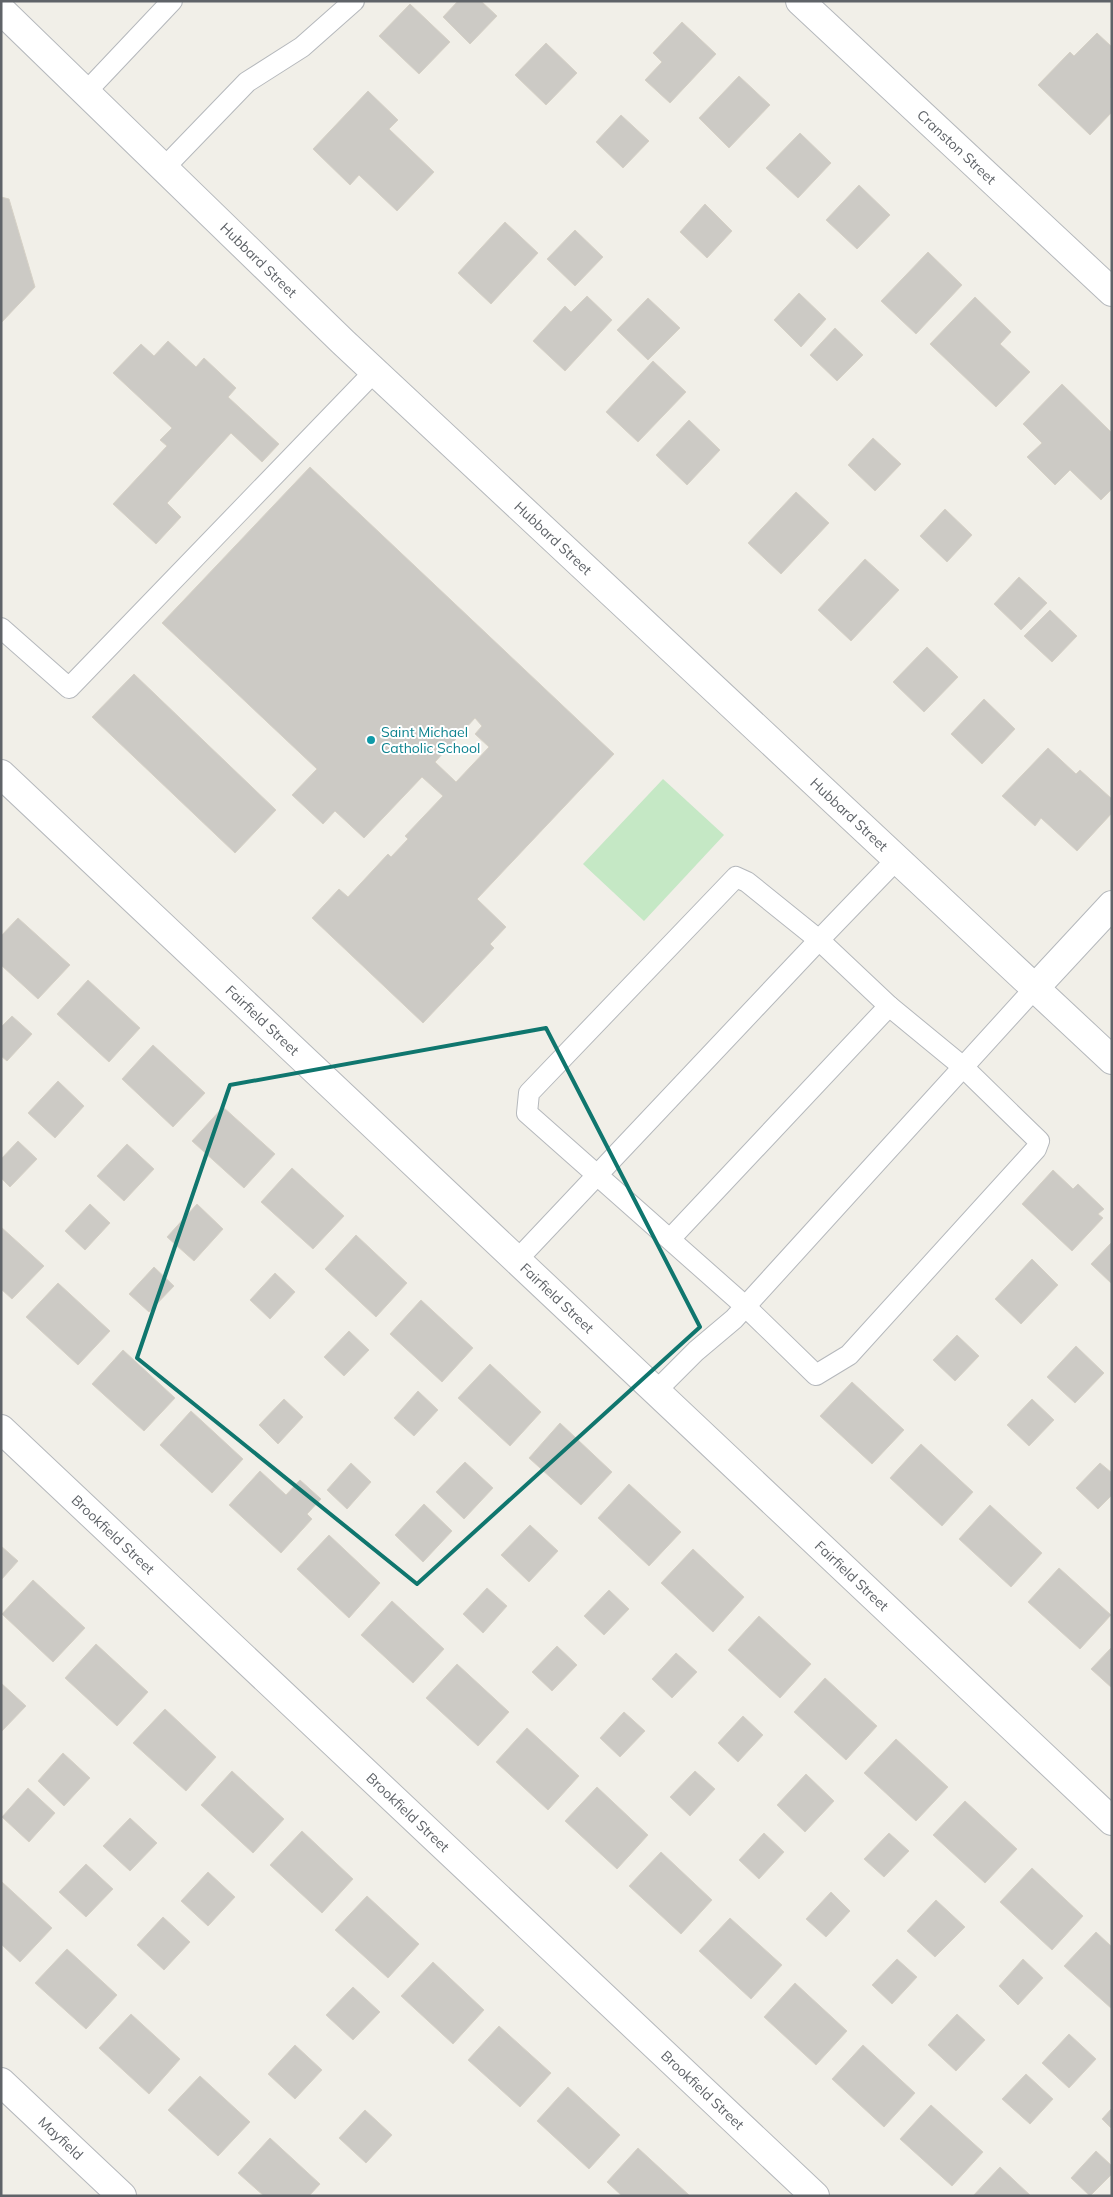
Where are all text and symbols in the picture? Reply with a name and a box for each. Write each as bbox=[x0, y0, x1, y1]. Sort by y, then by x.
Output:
street label: Cranston Street bbox=[913, 106, 1000, 188]
street label: Hubbard Street bbox=[216, 219, 301, 301]
street label: Hubbard Street bbox=[510, 497, 596, 579]
place label: Saint Michael Catholic School bbox=[381, 723, 480, 757]
marker: Saint Michael Catholic School bbox=[365, 734, 377, 746]
street label: Hubbard Street bbox=[806, 774, 892, 855]
street label: Fairfield Street bbox=[222, 981, 303, 1059]
street label: Fairfield Street bbox=[516, 1259, 598, 1337]
street label: Brookfield Street bbox=[68, 1491, 158, 1578]
street label: Fairfield Street bbox=[811, 1537, 892, 1615]
street label: Brookfield Street bbox=[363, 1769, 453, 1856]
street label: Brookfield Street bbox=[657, 2047, 748, 2134]
street label: Mayfield bbox=[34, 2113, 87, 2164]

